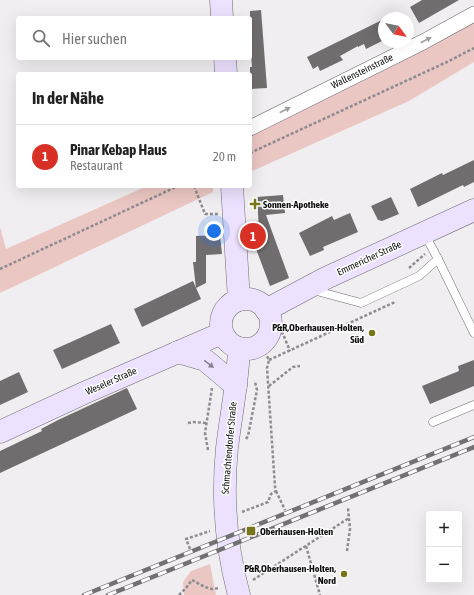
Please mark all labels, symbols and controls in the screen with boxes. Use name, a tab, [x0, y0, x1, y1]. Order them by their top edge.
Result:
north arrow	[378, 12, 414, 48]
search box	[16, 16, 252, 60]
icon: search	[30, 27, 52, 49]
text: Hier suchen	[62, 30, 127, 47]
one-way arrow	[420, 36, 432, 43]
street label: Wallensteinstraße	[329, 51, 395, 91]
text: In der Nähe	[32, 88, 104, 108]
one-way arrow	[279, 107, 291, 113]
text: Pinar Kebap Haus	[70, 141, 167, 158]
text: 1	[42, 149, 48, 164]
text: 20 m	[213, 149, 236, 164]
text: Restaurant	[70, 158, 123, 173]
marker: Sonnen-Apotheke	[250, 199, 260, 209]
place label: Sonnen-Apotheke	[263, 199, 329, 210]
your location	[204, 221, 224, 241]
pin: 1	[240, 221, 266, 251]
street label: Emmericher Straße	[335, 238, 403, 278]
place label: P&R,Oberhausen-Holten, Süd	[272, 322, 364, 345]
marker: P&R,Oberhausen-Holten, Süd	[367, 328, 377, 338]
one-way arrow	[204, 360, 215, 369]
street label: Weseler Straße	[84, 365, 139, 397]
street label: Schmachtendorfer Straße	[219, 401, 239, 495]
map controls	[426, 511, 462, 583]
button: +	[426, 511, 462, 547]
marker: Oberhausen-Holten	[245, 525, 257, 537]
place label: Oberhausen-Holten	[260, 526, 333, 537]
button: −	[426, 547, 462, 583]
place label: P&R,Oberhausen-Holten, Nord	[244, 563, 336, 586]
marker: P&R,Oberhausen-Holten, Nord	[339, 569, 349, 579]

